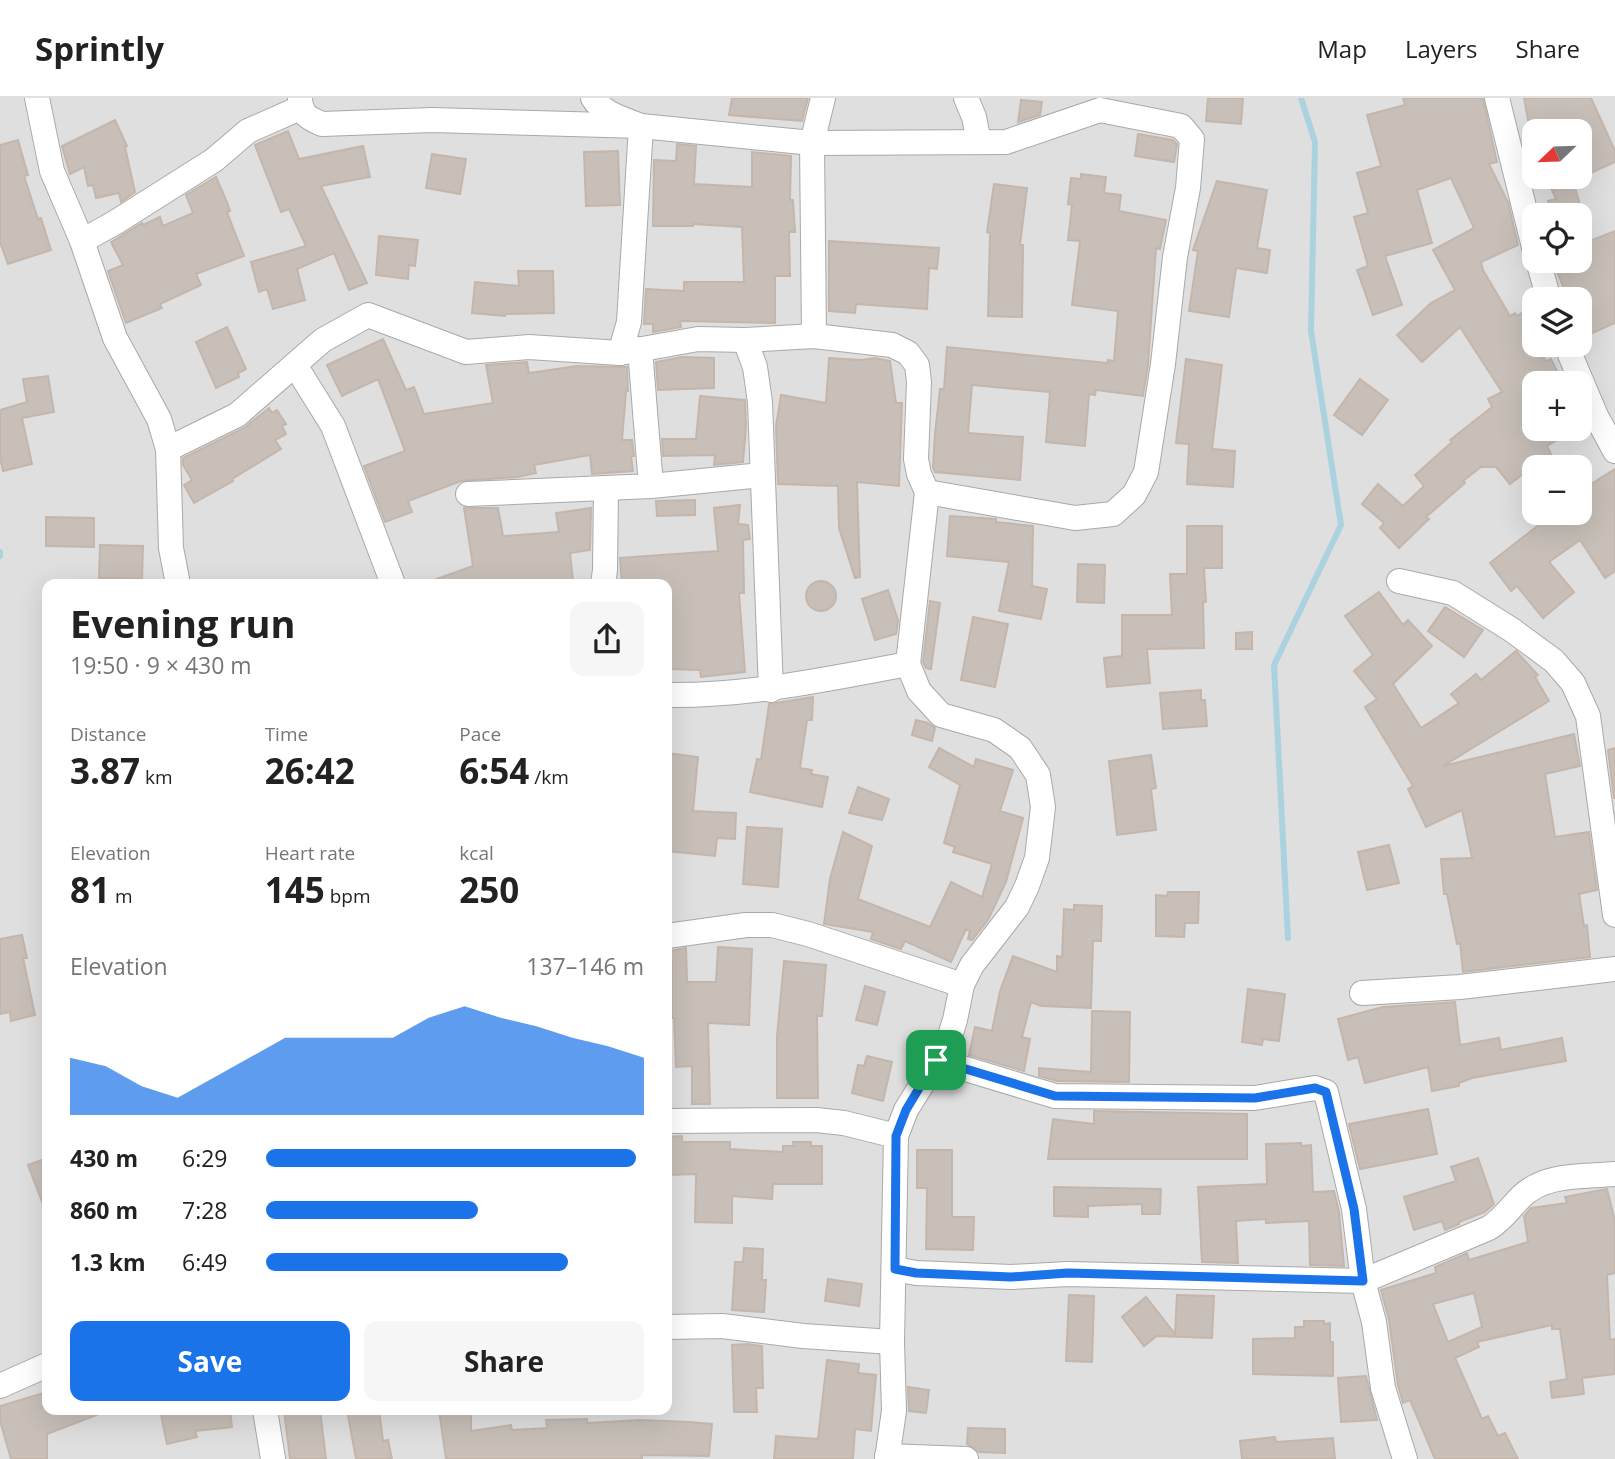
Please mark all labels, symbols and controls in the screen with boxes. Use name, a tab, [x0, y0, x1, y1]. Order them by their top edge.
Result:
text: Sprintly	[35, 26, 164, 71]
text: Map	[1317, 32, 1367, 65]
text: Layers	[1405, 32, 1478, 65]
text: Share	[1516, 32, 1580, 65]
north arrow	[1522, 119, 1592, 189]
map controls	[1522, 119, 1592, 525]
button: locate	[1522, 203, 1592, 273]
button: layers	[1522, 287, 1592, 357]
button: +	[1522, 371, 1592, 441]
button: −	[1522, 455, 1592, 525]
text: Evening run	[70, 597, 295, 649]
button: share	[570, 602, 644, 676]
text: 19:50 · 9 × 430 m	[70, 649, 252, 681]
text: Distance	[70, 721, 146, 747]
text: Time	[265, 721, 308, 747]
text: Pace	[459, 721, 501, 747]
text: 3.87	[70, 747, 140, 794]
text: 26:42	[265, 747, 355, 794]
text: 6:54	[459, 747, 529, 794]
text: km	[140, 764, 173, 790]
text: /km	[529, 764, 569, 790]
text: Elevation	[70, 840, 151, 866]
text: Heart rate	[265, 840, 355, 866]
text: kcal	[459, 840, 494, 866]
text: 81	[70, 866, 110, 913]
text: 145	[265, 866, 325, 913]
text: 250	[459, 866, 519, 913]
text: m	[110, 883, 133, 909]
text: bpm	[325, 883, 370, 909]
text: Elevation	[70, 950, 168, 982]
text: 137–146 m	[526, 950, 644, 982]
pin	[906, 1030, 966, 1090]
icon: arrive	[917, 1041, 955, 1079]
text: 430 m	[70, 1142, 138, 1174]
text: 6:29	[182, 1142, 228, 1174]
text: 860 m	[70, 1194, 138, 1226]
text: 7:28	[182, 1194, 228, 1226]
text: 1.3 km	[70, 1246, 146, 1278]
text: 6:49	[182, 1246, 228, 1278]
button: Save	[70, 1321, 350, 1401]
button: Share	[364, 1321, 644, 1401]

